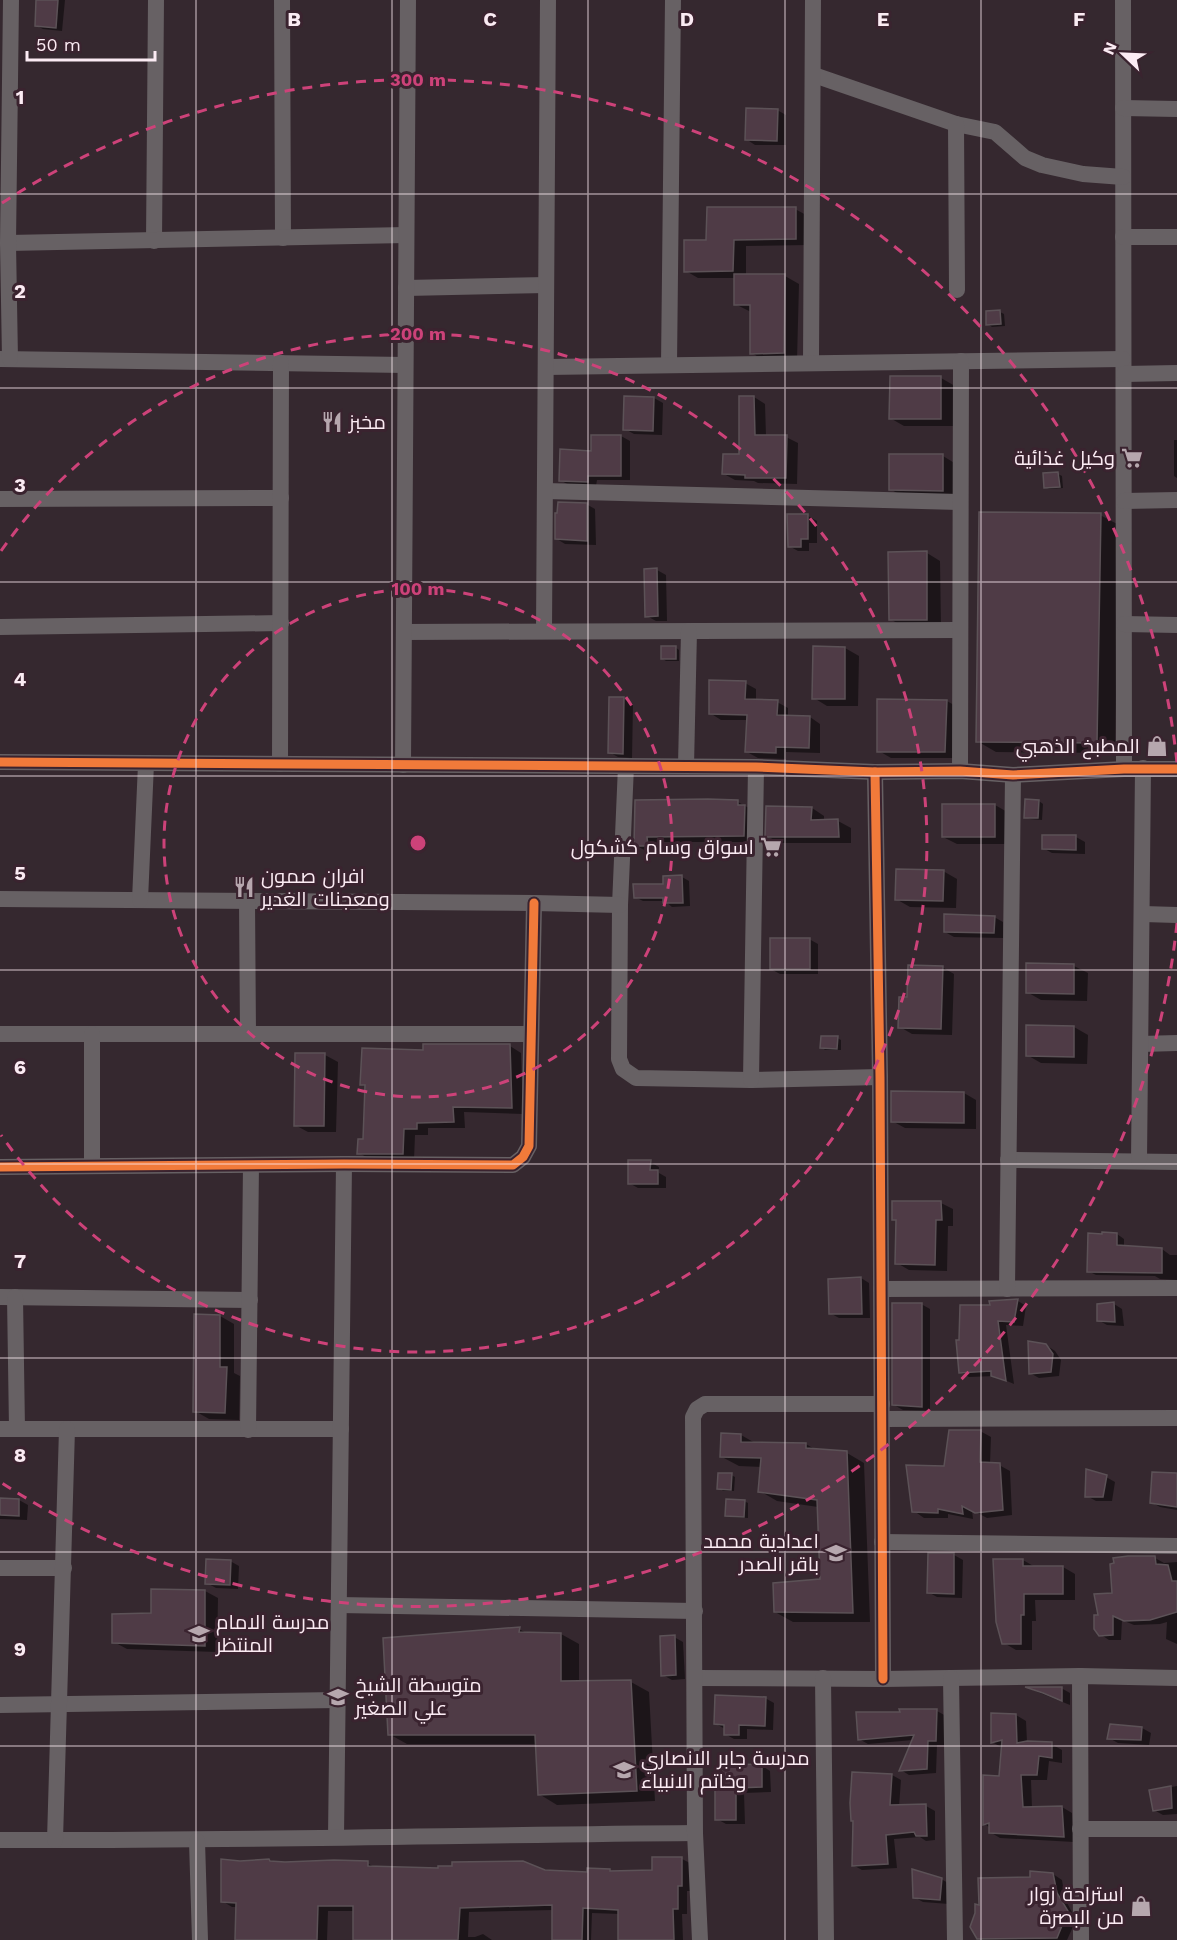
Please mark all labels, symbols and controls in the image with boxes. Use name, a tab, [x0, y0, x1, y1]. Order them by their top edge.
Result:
text: B	[287, 7, 301, 31]
text: C	[483, 7, 497, 31]
text: D	[680, 7, 694, 31]
text: E	[877, 7, 889, 31]
text: F	[1073, 7, 1085, 31]
scale bar	[27, 24, 154, 62]
north arrow	[1093, 24, 1153, 84]
text: 50 m	[36, 34, 81, 55]
text: N	[1099, 39, 1121, 58]
text: 300 m	[390, 69, 446, 90]
text: 1	[16, 85, 24, 109]
text: 2	[14, 279, 26, 303]
text: 200 m	[390, 323, 446, 344]
restaurant icon: مخبز	[320, 410, 344, 434]
place label: مخبز	[348, 410, 386, 434]
place label: وكيل غذائية	[1014, 446, 1115, 471]
supermarket icon: وكيل غذائية	[1120, 446, 1144, 470]
text: 3	[14, 473, 26, 497]
text: 100 m	[391, 578, 445, 599]
text: 4	[14, 667, 27, 691]
place label: المطبخ الذهبي	[1016, 734, 1140, 762]
shop icon: المطبخ الذهبي	[1145, 734, 1169, 758]
centre of rings	[408, 833, 428, 853]
place label: اسواق وسام كشكول	[571, 835, 754, 861]
supermarket icon: اسواق وسام كشكول	[759, 835, 783, 859]
text: 5	[14, 861, 26, 885]
place label: افران صمون ومعجنات الغدير	[260, 864, 390, 911]
restaurant icon: افران صمون ومعجنات الغدير	[232, 875, 256, 899]
text: 6	[14, 1055, 26, 1079]
text: 7	[14, 1249, 26, 1273]
text: 8	[14, 1443, 26, 1467]
place label: اعدادية محمد باقر الصدر	[703, 1529, 819, 1576]
school or university icon: اعدادية محمد باقر الصدر	[824, 1541, 848, 1565]
place label: مدرسة الامام المنتظر	[215, 1610, 329, 1657]
school or university icon: مدرسة الامام المنتظر	[187, 1622, 211, 1646]
text: 9	[14, 1637, 26, 1661]
place label: متوسطة الشيخ علي الصغير	[354, 1673, 482, 1724]
school or university icon: متوسطة الشيخ علي الصغير	[326, 1685, 350, 1709]
place label: مدرسة جابر الانصاري وخاتم الانبياء	[641, 1746, 810, 1795]
school or university icon: مدرسة جابر الانصاري وخاتم الانبياء	[612, 1758, 636, 1782]
place label: استراحة زوار من البصرة	[1028, 1882, 1124, 1930]
shop icon: استراحة زوار من البصرة	[1129, 1894, 1153, 1918]

